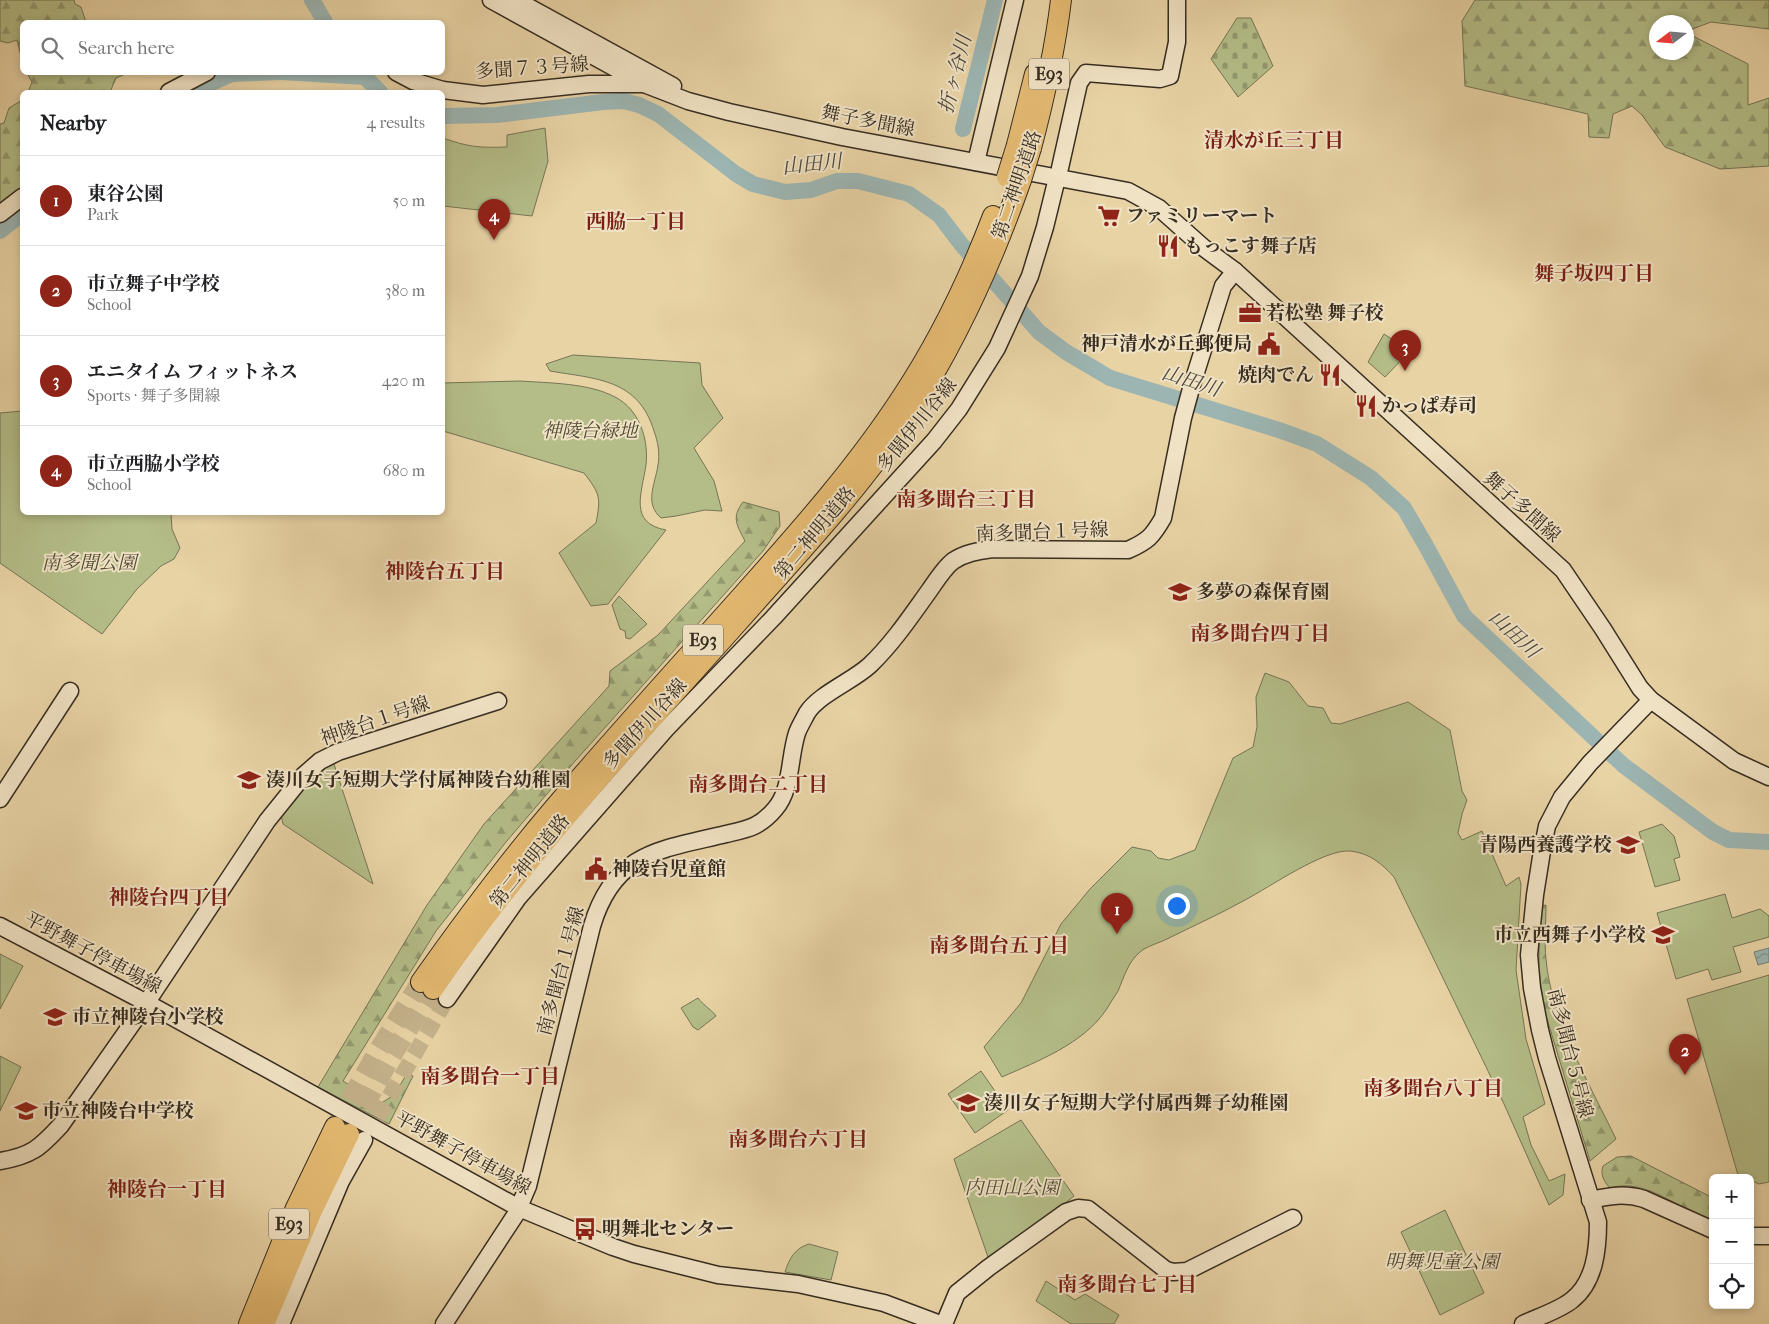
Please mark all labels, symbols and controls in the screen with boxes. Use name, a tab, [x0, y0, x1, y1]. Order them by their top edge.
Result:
north arrow	[1649, 15, 1694, 60]
search box	[20, 20, 445, 75]
water label: 折ヶ谷川	[934, 30, 976, 116]
icon: search	[38, 34, 66, 62]
text: Search here	[78, 37, 174, 59]
street label: 多聞７３号線	[474, 53, 590, 83]
road number: E93	[1029, 59, 1069, 90]
street label: 舞子多聞線	[819, 101, 917, 141]
text: Nearby	[40, 111, 106, 135]
text: 4 results	[367, 113, 425, 132]
street label: 第二神明道路	[988, 128, 1046, 242]
district label: 清水が丘三丁目	[1204, 129, 1344, 152]
water label: 山田川	[781, 149, 845, 179]
text: 東谷公園	[87, 183, 163, 205]
text: 1	[53, 191, 59, 210]
text: 50 m	[393, 191, 425, 210]
pin: 4	[478, 199, 510, 240]
supermarket icon: ファミリーマート	[1096, 203, 1122, 229]
text: Park	[87, 205, 119, 224]
place label: ファミリーマート	[1126, 205, 1278, 227]
district label: 西脇一丁目	[586, 210, 686, 233]
restaurant icon: もっこす舞子店	[1155, 233, 1181, 259]
place label: もっこす舞子店	[1184, 235, 1317, 257]
district label: 舞子坂四丁目	[1534, 262, 1654, 285]
text: 市立舞子中学校	[87, 273, 220, 295]
text: 2	[52, 281, 60, 300]
text: 380 m	[385, 281, 425, 300]
text: School	[87, 295, 132, 314]
office icon: 若松塾 舞子校	[1237, 300, 1263, 326]
place label: 若松塾 舞子校	[1266, 302, 1384, 324]
pin: 3	[1389, 330, 1421, 371]
public building icon: 神戸清水が丘郵便局	[1256, 331, 1282, 357]
place label: 神戸清水が丘郵便局	[1081, 333, 1252, 355]
text: エニタイム フィットネス	[87, 361, 298, 383]
water label: 山田川	[1159, 361, 1225, 402]
restaurant icon: 焼肉でん	[1317, 362, 1343, 388]
place label: 焼肉でん	[1238, 364, 1314, 386]
text: 3	[53, 371, 59, 390]
text: 420 m	[382, 371, 425, 390]
street label: 多聞伊川谷線	[873, 374, 961, 476]
text: Sports · 舞子多聞線	[87, 386, 221, 405]
restaurant icon: かっぱ寿司	[1353, 393, 1379, 419]
place label: かっぱ寿司	[1382, 395, 1477, 417]
park label: 神陵台緑地	[542, 420, 639, 442]
text: 市立西脇小学校	[87, 453, 220, 475]
text: 4	[51, 461, 61, 480]
text: 680 m	[383, 461, 425, 480]
street label: 舞子多聞線	[1479, 467, 1565, 547]
text: School	[87, 475, 132, 494]
street label: 第二神明道路	[770, 482, 860, 584]
district label: 南多聞台三丁目	[896, 488, 1036, 511]
street label: 南多聞台１号線	[975, 519, 1109, 545]
park label: 南多聞公園	[41, 552, 139, 574]
district label: 神陵台五丁目	[385, 560, 505, 583]
school or university icon: 多夢の森保育園	[1167, 579, 1193, 605]
place label: 多夢の森保育園	[1196, 581, 1329, 603]
water label: 山田川	[1484, 605, 1545, 664]
district label: 南多聞台四丁目	[1190, 622, 1330, 645]
road number: E93	[683, 624, 723, 656]
street label: 多聞伊川谷線	[599, 674, 691, 774]
street label: 神陵台１号線	[318, 692, 432, 750]
school or university icon: 湊川女子短期大学付属神陵台幼稚園	[236, 767, 262, 793]
place label: 湊川女子短期大学付属神陵台幼稚園	[266, 769, 570, 791]
district label: 南多聞台二丁目	[688, 773, 828, 796]
street label: 第二神明道路	[486, 810, 574, 912]
school or university icon: 青陽西養護学校	[1615, 832, 1641, 858]
place label: 青陽西養護学校	[1479, 834, 1612, 856]
public building icon: 神陵台児童館	[583, 856, 609, 882]
place label: 神陵台児童館	[612, 858, 726, 880]
district label: 神陵台四丁目	[109, 886, 229, 909]
pin: 1	[1101, 893, 1133, 934]
your location	[1164, 893, 1190, 919]
street label: 南多聞台１号線	[533, 904, 589, 1038]
street label: 平野舞子停車場線	[21, 908, 165, 998]
school or university icon: 市立西舞子小学校	[1650, 922, 1676, 948]
place label: 市立西舞子小学校	[1494, 924, 1646, 946]
district label: 南多聞台五丁目	[929, 934, 1069, 957]
street label: 南多聞台５号線	[1543, 986, 1597, 1120]
school or university icon: 市立神陵台小学校	[42, 1004, 68, 1030]
place label: 市立神陵台小学校	[72, 1006, 224, 1028]
pin: 2	[1669, 1034, 1701, 1075]
district label: 南多聞台一丁目	[420, 1065, 560, 1088]
district label: 南多聞台八丁目	[1363, 1077, 1503, 1100]
school or university icon: 湊川女子短期大学付属西舞子幼稚園	[955, 1090, 981, 1116]
place label: 湊川女子短期大学付属西舞子幼稚園	[984, 1092, 1288, 1114]
school or university icon: 市立神陵台中学校	[13, 1098, 39, 1124]
place label: 市立神陵台中学校	[42, 1100, 194, 1122]
street label: 平野舞子停車場線	[391, 1107, 535, 1199]
district label: 南多聞台六丁目	[728, 1128, 868, 1151]
map controls	[1709, 1174, 1754, 1309]
button: +	[1709, 1174, 1754, 1219]
park label: 内田山公園	[964, 1177, 1062, 1199]
district label: 神陵台一丁目	[107, 1178, 227, 1201]
road number: E93	[269, 1208, 309, 1240]
bus stop icon: 明舞北センター	[572, 1216, 598, 1242]
place label: 明舞北センター	[602, 1218, 734, 1240]
button: −	[1709, 1219, 1754, 1264]
park label: 明舞児童公園	[1385, 1251, 1502, 1273]
button: locate	[1709, 1264, 1754, 1309]
district label: 南多聞台七丁目	[1057, 1273, 1197, 1296]

